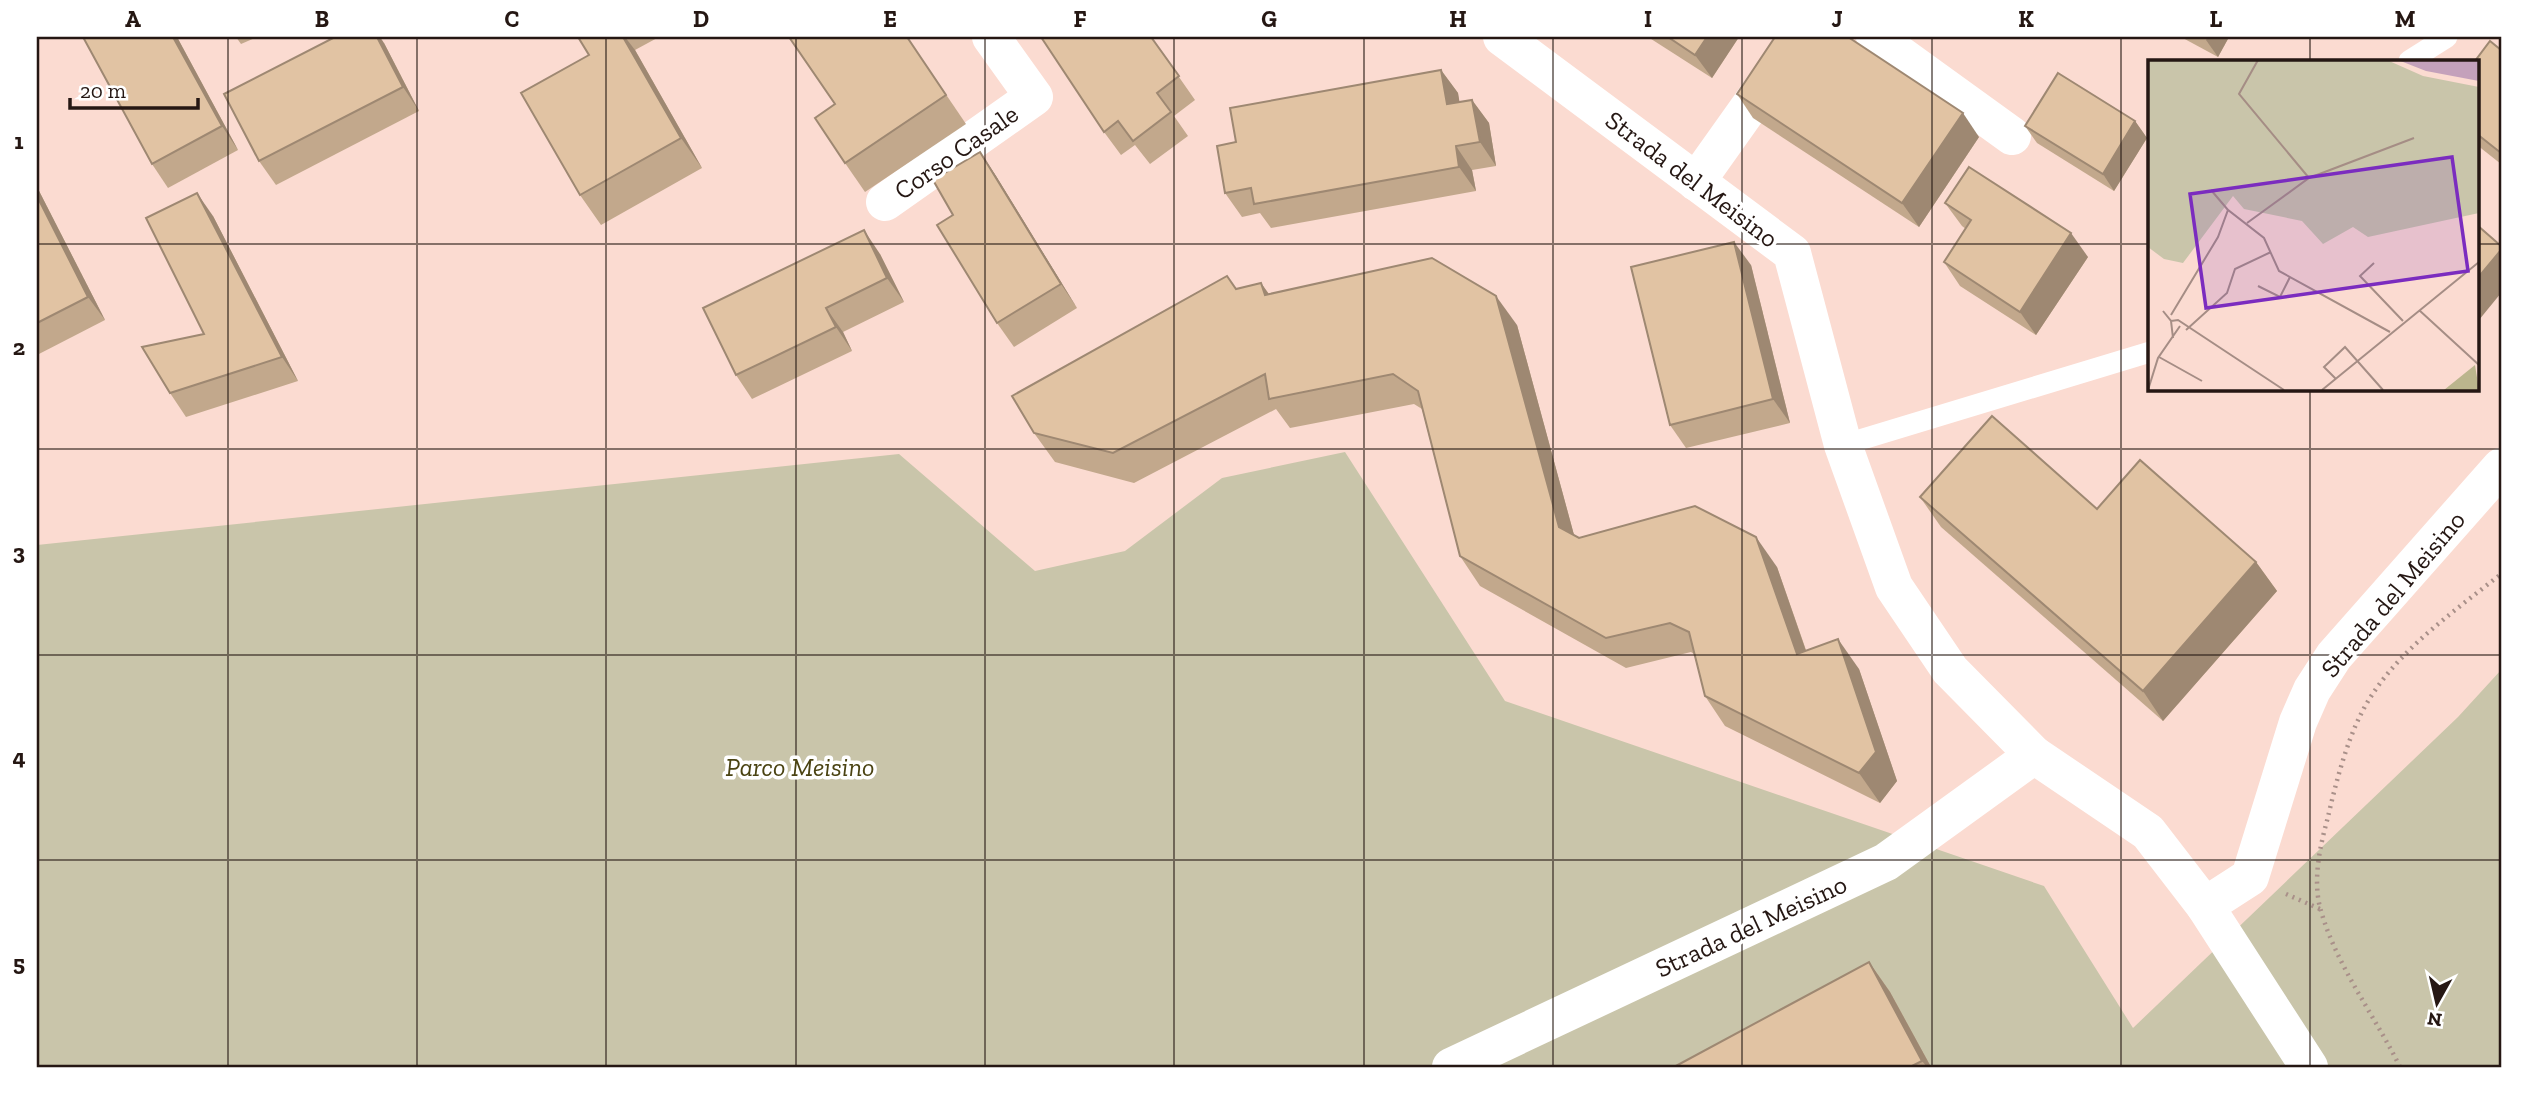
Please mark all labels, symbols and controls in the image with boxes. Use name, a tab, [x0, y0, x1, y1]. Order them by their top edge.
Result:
text: A	[125, 5, 141, 33]
text: B	[315, 5, 329, 33]
text: C	[505, 5, 519, 33]
text: D	[693, 5, 709, 33]
text: E	[883, 5, 897, 33]
text: F	[1073, 5, 1087, 33]
text: G	[1261, 5, 1277, 33]
text: H	[1449, 5, 1467, 33]
text: I	[1644, 5, 1652, 33]
text: J	[1831, 5, 1843, 33]
text: K	[2018, 5, 2034, 33]
text: L	[2210, 5, 2223, 33]
text: M	[2395, 5, 2415, 33]
inset map	[2148, 60, 2478, 390]
scale bar	[70, 66, 198, 110]
text: 20 m	[80, 78, 126, 103]
street label: Corso Casale	[888, 98, 1024, 206]
street label: Strada del Meisino	[1599, 104, 1785, 254]
text: 1	[14, 127, 24, 155]
text: 2	[13, 333, 25, 361]
street label: Strada del Meisino	[2314, 504, 2472, 684]
text: 3	[13, 538, 25, 566]
text: 4	[12, 743, 26, 771]
park label: Parco Meisino	[725, 751, 875, 783]
street label: Strada del Meisino	[1650, 868, 1852, 984]
text: 5	[13, 949, 25, 977]
north arrow	[2402, 968, 2472, 1038]
text: N	[2426, 1007, 2443, 1032]

